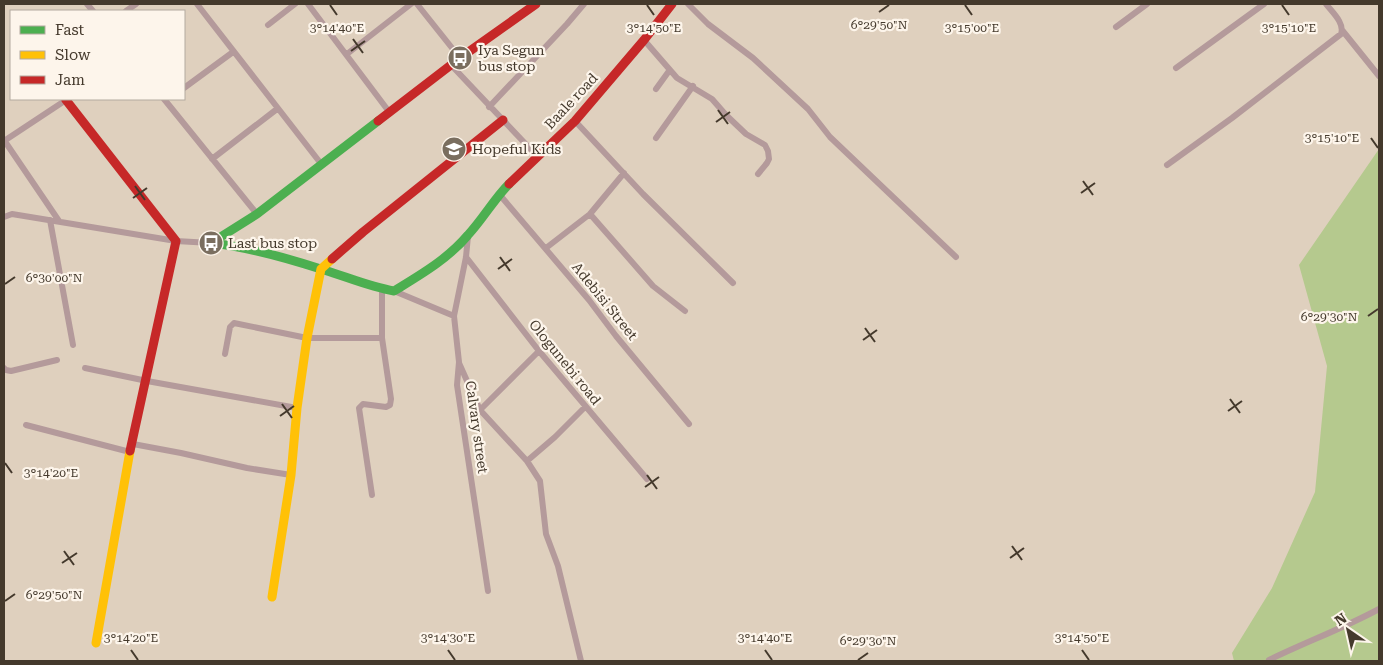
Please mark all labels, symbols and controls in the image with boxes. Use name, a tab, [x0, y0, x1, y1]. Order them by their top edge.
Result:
legend	[10, 10, 185, 100]
text: 6°29'50"N	[851, 18, 908, 32]
text: Fast	[55, 21, 85, 39]
text: 3°14'40"E	[310, 21, 364, 35]
text: 3°14'50"E	[627, 21, 681, 35]
text: 3°15'00"E	[945, 21, 999, 35]
text: 3°15'10"E	[1262, 21, 1316, 35]
place label: Iya Segun bus stop	[478, 42, 545, 74]
bus stop icon: Iya Segun bus stop	[447, 45, 473, 71]
text: Slow	[55, 46, 91, 64]
street label: Baale road	[541, 70, 601, 132]
text: Jam	[55, 71, 85, 89]
text: 3°15'10"E	[1305, 131, 1359, 145]
school or university icon: Hopeful Kids	[441, 136, 467, 162]
place label: Hopeful Kids	[472, 141, 562, 157]
bus stop icon: Last bus stop	[198, 230, 224, 256]
place label: Last bus stop	[228, 235, 317, 251]
street label: Adebisi Street	[569, 259, 641, 343]
text: 6°30'00"N	[26, 271, 83, 285]
text: 6°29'30"N	[1301, 310, 1358, 324]
street label: Ologunebi road	[526, 316, 604, 408]
street label: Calvary street	[463, 380, 491, 474]
text: 3°14'20"E	[24, 466, 78, 480]
text: 6°29'50"N	[26, 588, 83, 602]
north arrow	[1323, 605, 1373, 655]
text: N	[1332, 609, 1350, 629]
text: 3°14'20"E	[104, 631, 158, 645]
text: 3°14'30"E	[421, 631, 475, 645]
text: 3°14'40"E	[738, 631, 792, 645]
text: 3°14'50"E	[1055, 631, 1109, 645]
text: 6°29'30"N	[840, 634, 897, 648]

